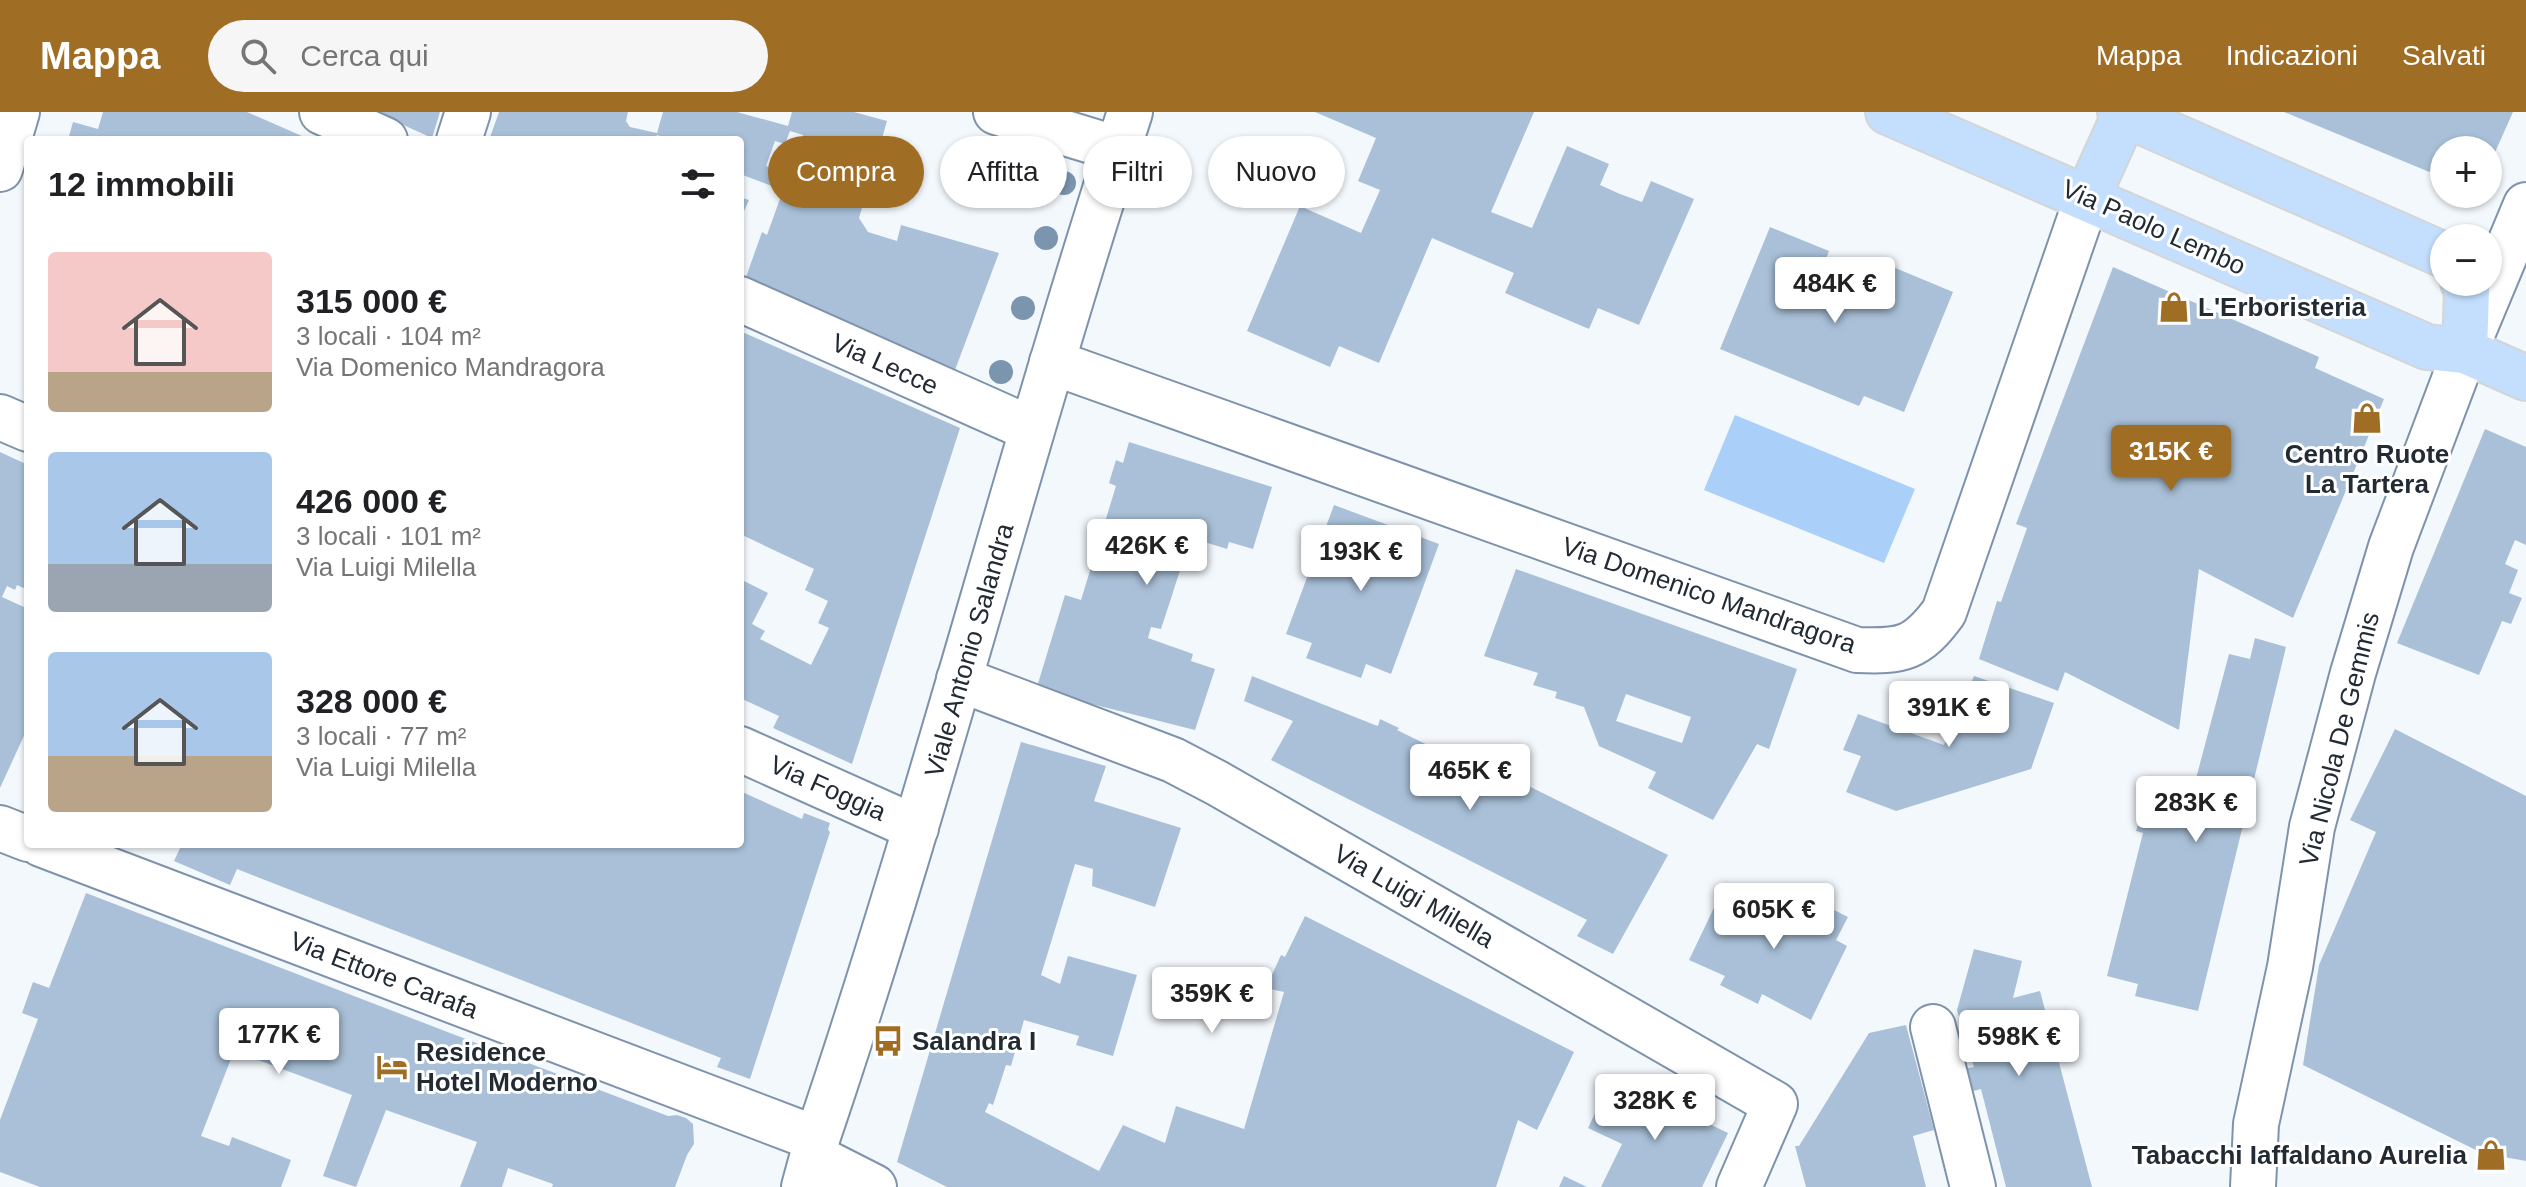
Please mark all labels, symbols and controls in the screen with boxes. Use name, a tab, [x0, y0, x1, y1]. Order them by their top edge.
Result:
search box	[208, 20, 768, 92]
icon: search	[236, 34, 280, 78]
text: Mappa	[40, 35, 160, 77]
text: Cerca qui	[300, 39, 429, 72]
text: Mappa	[2096, 40, 2182, 71]
text: Indicazioni	[2226, 40, 2358, 71]
text: Salvati	[2402, 40, 2486, 71]
chip: Compra	[768, 136, 924, 208]
chip: Affitta	[940, 136, 1067, 208]
chip: Filtri	[1083, 136, 1192, 208]
chip: Nuovo	[1208, 136, 1345, 208]
map controls	[2430, 136, 2502, 296]
button: +	[2430, 136, 2502, 208]
icon: filters	[676, 162, 720, 206]
text: 12 immobili	[48, 165, 235, 203]
street label: Via Paolo Lembo	[2058, 173, 2250, 281]
button: −	[2430, 224, 2502, 296]
pin: 484K €	[1770, 257, 1900, 325]
text: 484K €	[1793, 268, 1877, 298]
text: 315 000 €	[296, 282, 447, 320]
icon: home	[112, 284, 208, 380]
shop icon: L'Erboristeria	[2157, 290, 2191, 324]
place label: L'Erboristeria	[2198, 292, 2367, 322]
text: 3 locali · 104 m²	[296, 321, 481, 351]
street label: Via Lecce	[827, 327, 943, 401]
text: Via Domenico Mandragora	[296, 352, 605, 382]
shop icon: Centro Ruote La Tartera	[2350, 401, 2384, 435]
pin: 315K €	[2106, 425, 2236, 493]
text: 315K €	[2129, 436, 2213, 466]
place label: Centro Ruote La Tartera	[2285, 439, 2449, 499]
text: 426 000 €	[296, 482, 447, 520]
icon: home	[112, 484, 208, 580]
street label: Viale Antonio Salandra	[918, 519, 1020, 780]
pin: 426K €	[1082, 519, 1212, 587]
text: 3 locali · 101 m²	[296, 521, 481, 551]
pin: 193K €	[1296, 525, 1426, 593]
text: 426K €	[1105, 530, 1189, 560]
street label: Via Domenico Mandragora	[1558, 531, 1860, 660]
text: 193K €	[1319, 536, 1403, 566]
text: Via Luigi Milella	[296, 552, 476, 582]
street label: Via Nicola De Gemmis	[2293, 609, 2385, 869]
pin: 391K €	[1884, 681, 2014, 749]
text: 328 000 €	[296, 682, 447, 720]
icon: home	[112, 684, 208, 780]
text: 391K €	[1907, 692, 1991, 722]
text: 3 locali · 77 m²	[296, 721, 467, 751]
pin: 465K €	[1405, 744, 1535, 812]
street label: Via Foggia	[765, 749, 891, 827]
text: Via Luigi Milella	[296, 752, 476, 782]
text: 465K €	[1428, 755, 1512, 785]
pin: 283K €	[2131, 776, 2261, 844]
text: 283K €	[2154, 787, 2238, 817]
street label: Via Luigi Milella	[1328, 838, 1500, 954]
pin: 605K €	[1709, 883, 1839, 951]
text: 605K €	[1732, 894, 1816, 924]
street label: Via Ettore Carafa	[286, 925, 483, 1025]
pin: 359K €	[1147, 967, 1277, 1035]
text: 359K €	[1170, 978, 1254, 1008]
pin: 177K €	[214, 1008, 344, 1076]
pin: 598K €	[1954, 1010, 2084, 1078]
text: 177K €	[237, 1019, 321, 1049]
text: 598K €	[1977, 1021, 2061, 1051]
bus stop icon: Salandra I	[871, 1024, 905, 1058]
place label: Salandra I	[912, 1026, 1036, 1056]
place label: Residence Hotel Moderno	[416, 1037, 598, 1097]
hotel icon: Residence Hotel Moderno	[375, 1050, 409, 1084]
pin: 328K €	[1590, 1074, 1720, 1142]
text: 328K €	[1613, 1085, 1697, 1115]
shop icon: Tabacchi Iaffaldano Aurelia	[2474, 1138, 2508, 1172]
place label: Tabacchi Iaffaldano Aurelia	[2132, 1140, 2468, 1170]

